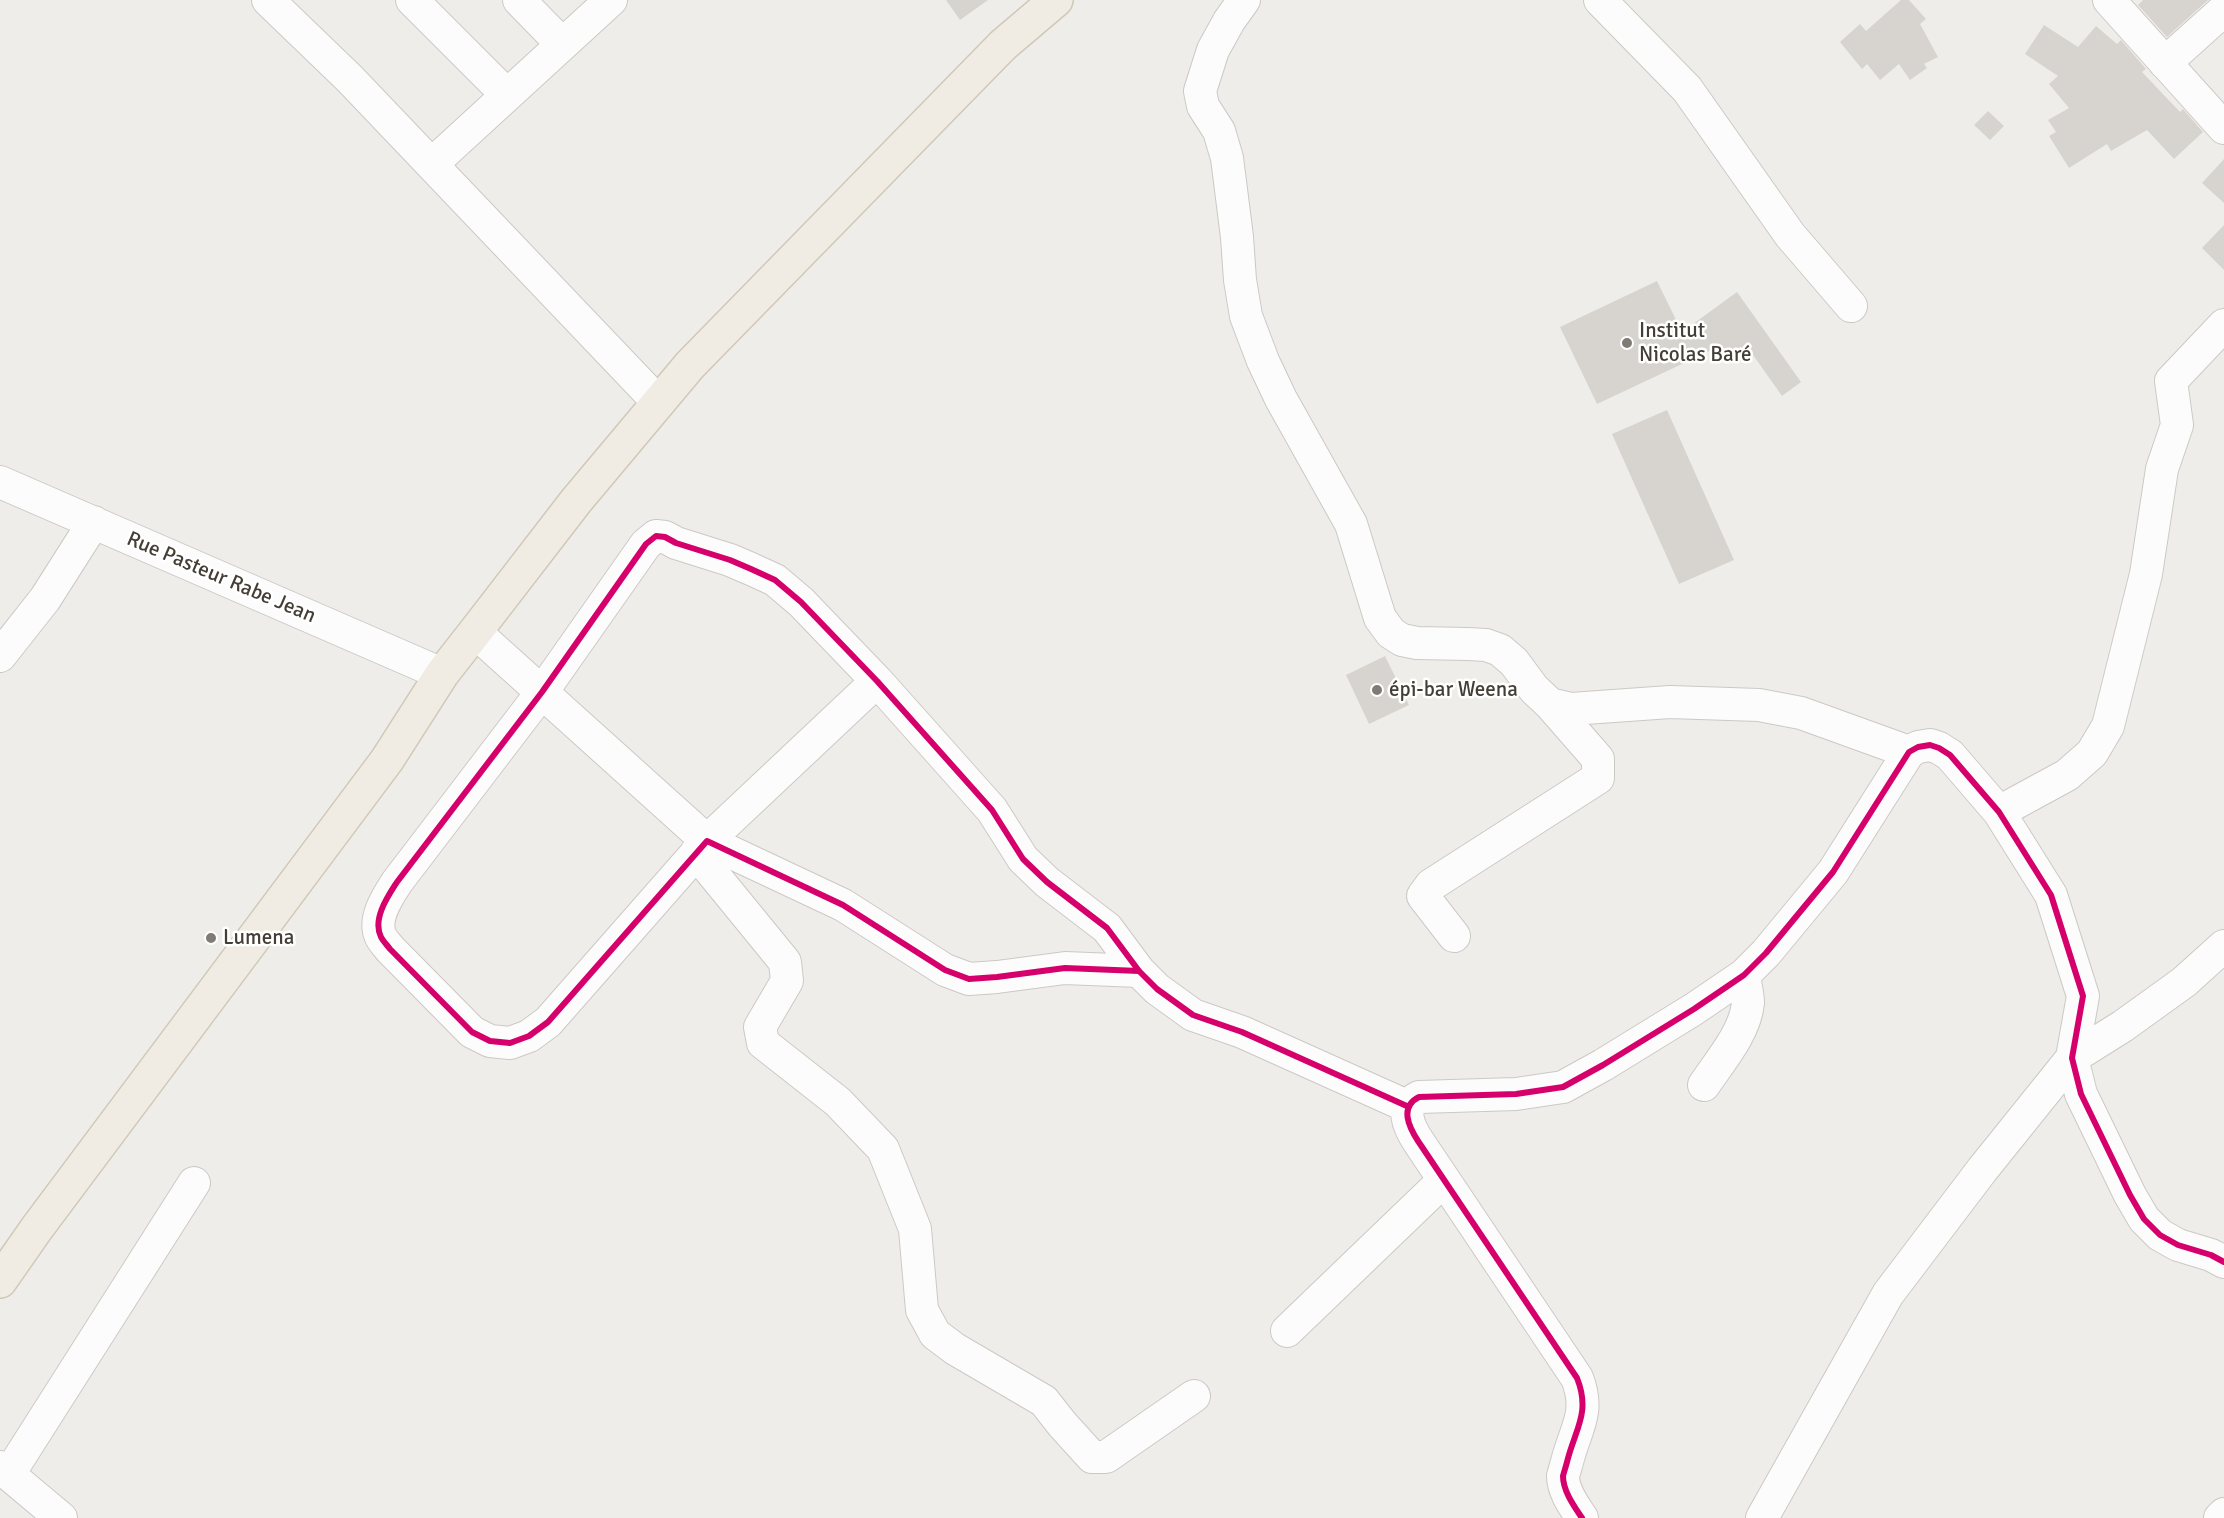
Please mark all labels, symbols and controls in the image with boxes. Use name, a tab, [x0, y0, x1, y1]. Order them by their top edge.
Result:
place label: Institut Nicolas Baré	[1639, 318, 1752, 368]
marker: Institut Nicolas Baré	[1620, 336, 1634, 350]
street label: Rue Pasteur Rabe Jean	[123, 527, 319, 629]
place label: épi-bar Weena	[1389, 677, 1518, 703]
marker: épi-bar Weena	[1370, 683, 1384, 697]
place label: Lumena	[223, 925, 294, 951]
marker: Lumena	[204, 931, 218, 945]

